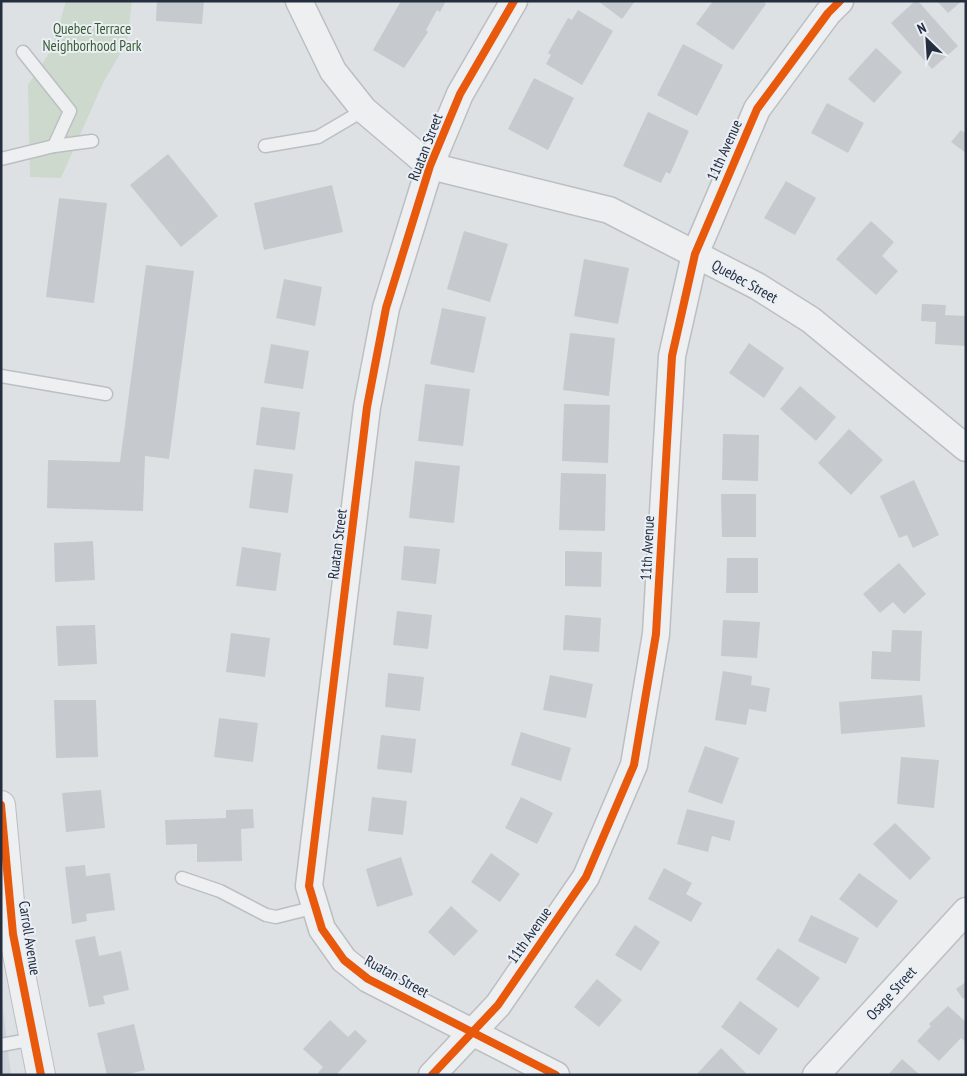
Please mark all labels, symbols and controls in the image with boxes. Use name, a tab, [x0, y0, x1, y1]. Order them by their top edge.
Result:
north arrow	[902, 15, 952, 65]
text: N	[914, 18, 929, 38]
park label: Quebec Terrace Neighborhood Park	[42, 19, 142, 55]
street label: Ruatan Street	[403, 111, 447, 183]
street label: 11th Avenue	[702, 116, 746, 184]
street label: Quebec Street	[709, 255, 781, 307]
street label: Ruatan Street	[323, 508, 351, 580]
street label: 11th Avenue	[636, 515, 658, 581]
street label: Carroll Avenue	[15, 899, 45, 977]
street label: 11th Avenue	[503, 903, 555, 967]
street label: Ruatan Street	[361, 951, 433, 1001]
street label: Osage Street	[862, 962, 920, 1024]

